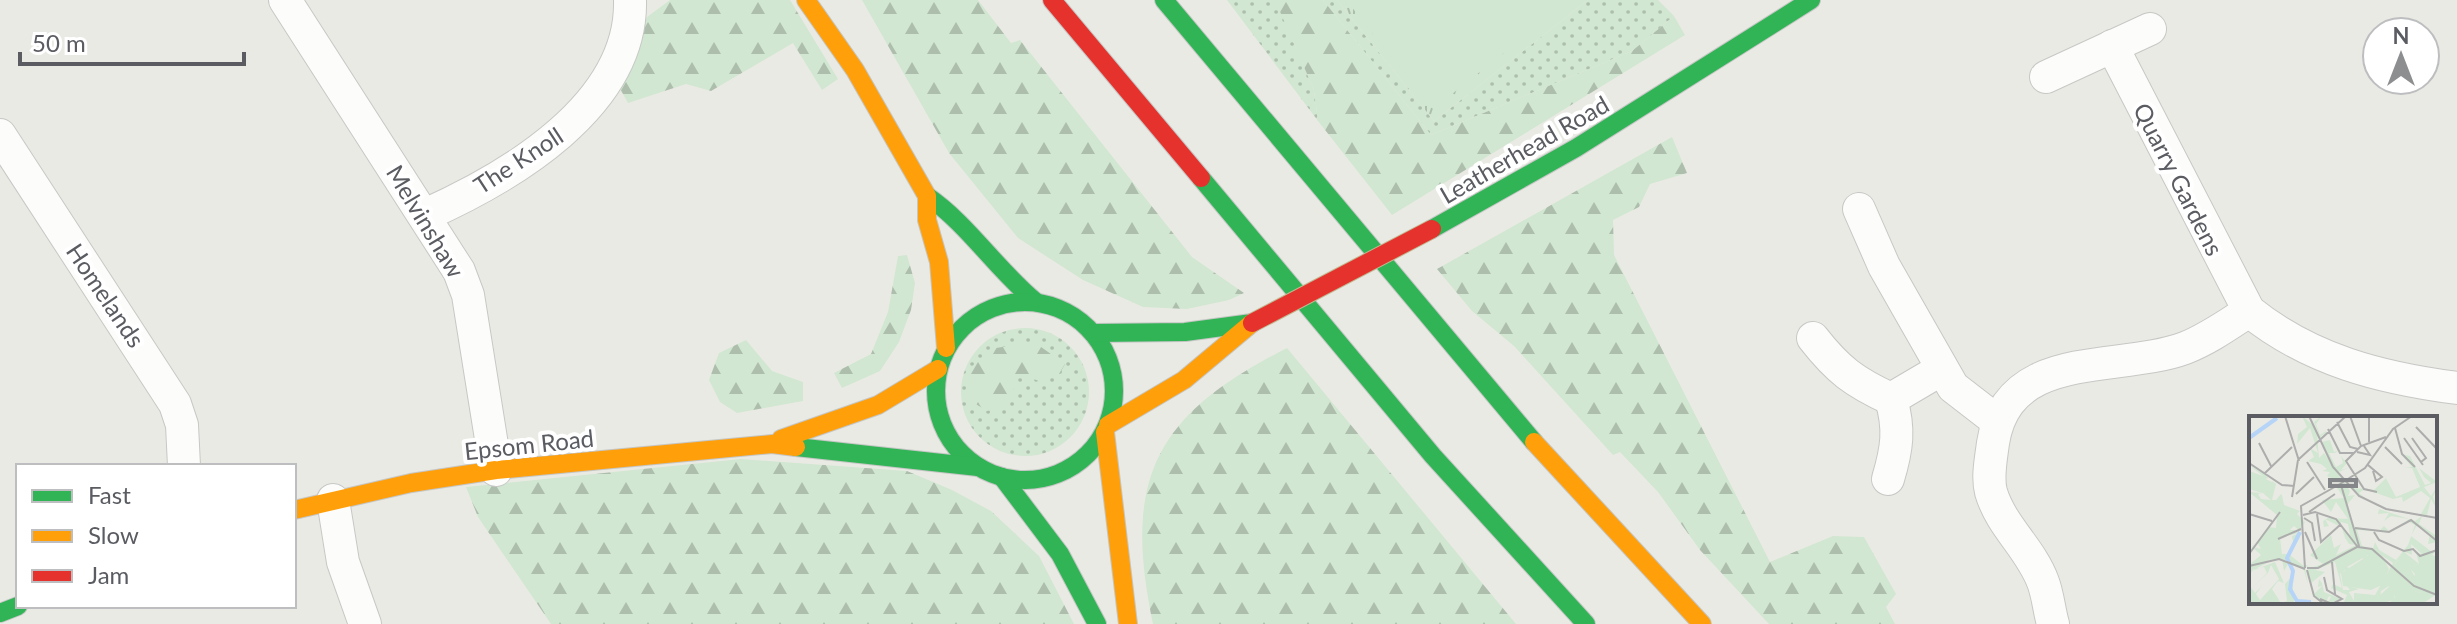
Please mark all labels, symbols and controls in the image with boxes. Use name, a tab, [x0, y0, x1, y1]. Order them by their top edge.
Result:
scale bar	[20, 16, 244, 66]
north arrow	[2361, 16, 2441, 96]
text: N	[2393, 22, 2409, 49]
text: 50 m	[32, 28, 86, 57]
street label: Leatherhead Road	[1434, 89, 1614, 209]
street label: Quarry Gardens	[2128, 98, 2230, 260]
street label: The Knoll	[468, 120, 568, 200]
street label: Melvinshaw	[381, 159, 471, 283]
street label: Homelands	[61, 238, 151, 352]
inset map	[2249, 416, 2437, 604]
street label: Epsom Road	[463, 423, 595, 465]
legend	[16, 464, 296, 608]
text: Fast	[88, 480, 131, 509]
text: Slow	[88, 520, 139, 549]
text: Jam	[88, 560, 129, 589]

